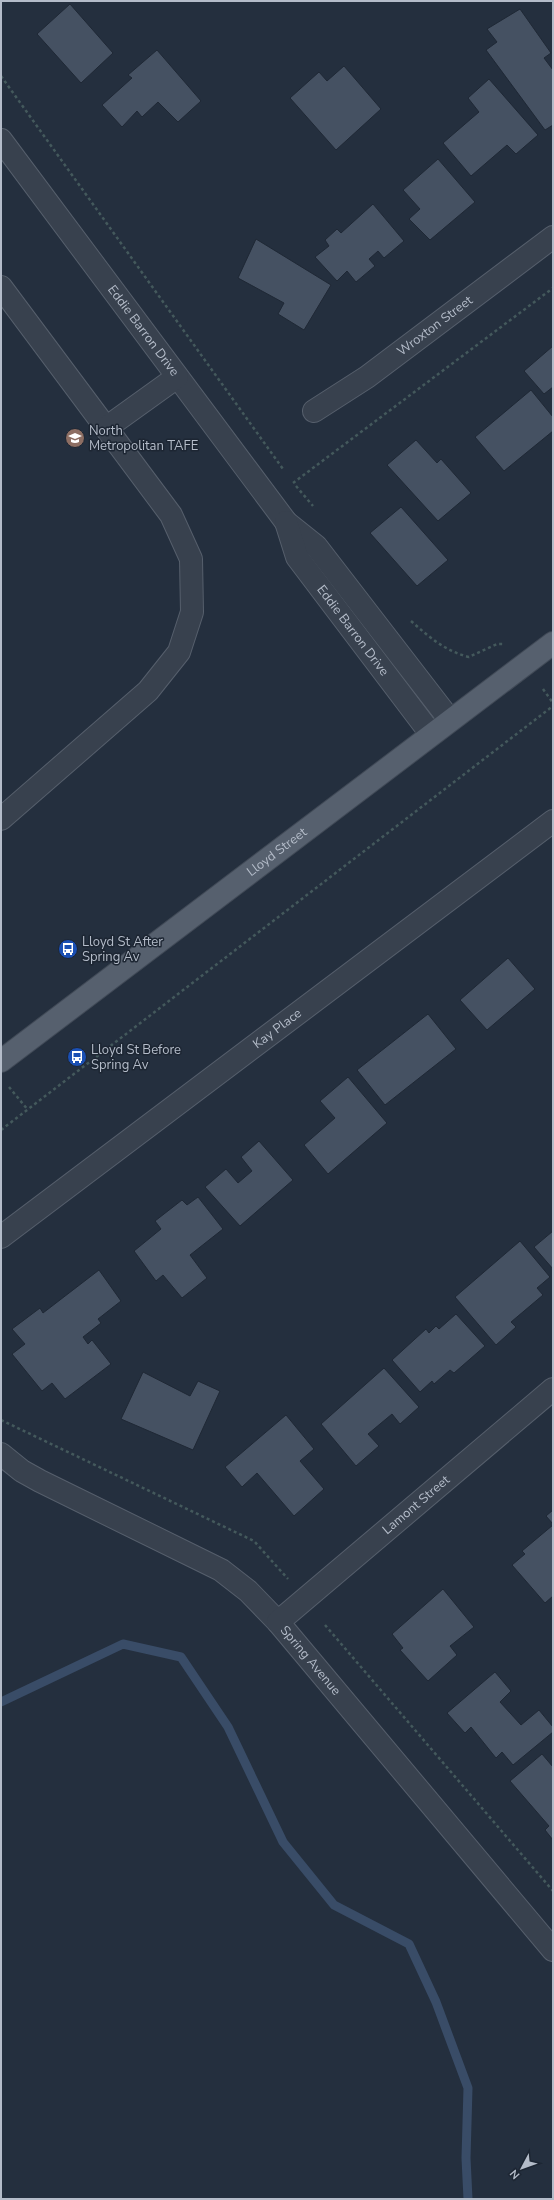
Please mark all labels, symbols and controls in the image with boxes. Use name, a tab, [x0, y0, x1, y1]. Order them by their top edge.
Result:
street label: Eddie Barron Drive	[103, 281, 183, 380]
street label: Wroxton Street	[394, 291, 477, 360]
place label: North Metropolitan TAFE	[89, 422, 198, 455]
school or university icon: North Metropolitan TAFE	[64, 427, 86, 449]
street label: Eddie Barron Drive	[312, 581, 393, 680]
street label: Lloyd Street	[243, 823, 311, 881]
place label: Lloyd St After Spring Av	[82, 933, 163, 966]
bus stop icon: Lloyd St After Spring Av	[57, 938, 79, 960]
street label: Kay Place	[249, 1004, 305, 1053]
place label: Lloyd St Before Spring Av	[91, 1041, 181, 1074]
bus stop icon: Lloyd St Before Spring Av	[66, 1046, 88, 1068]
street label: Lamont Street	[379, 1471, 454, 1539]
street label: Spring Avenue	[276, 1622, 345, 1699]
north arrow	[502, 2148, 542, 2188]
text: N	[506, 2166, 523, 2182]

